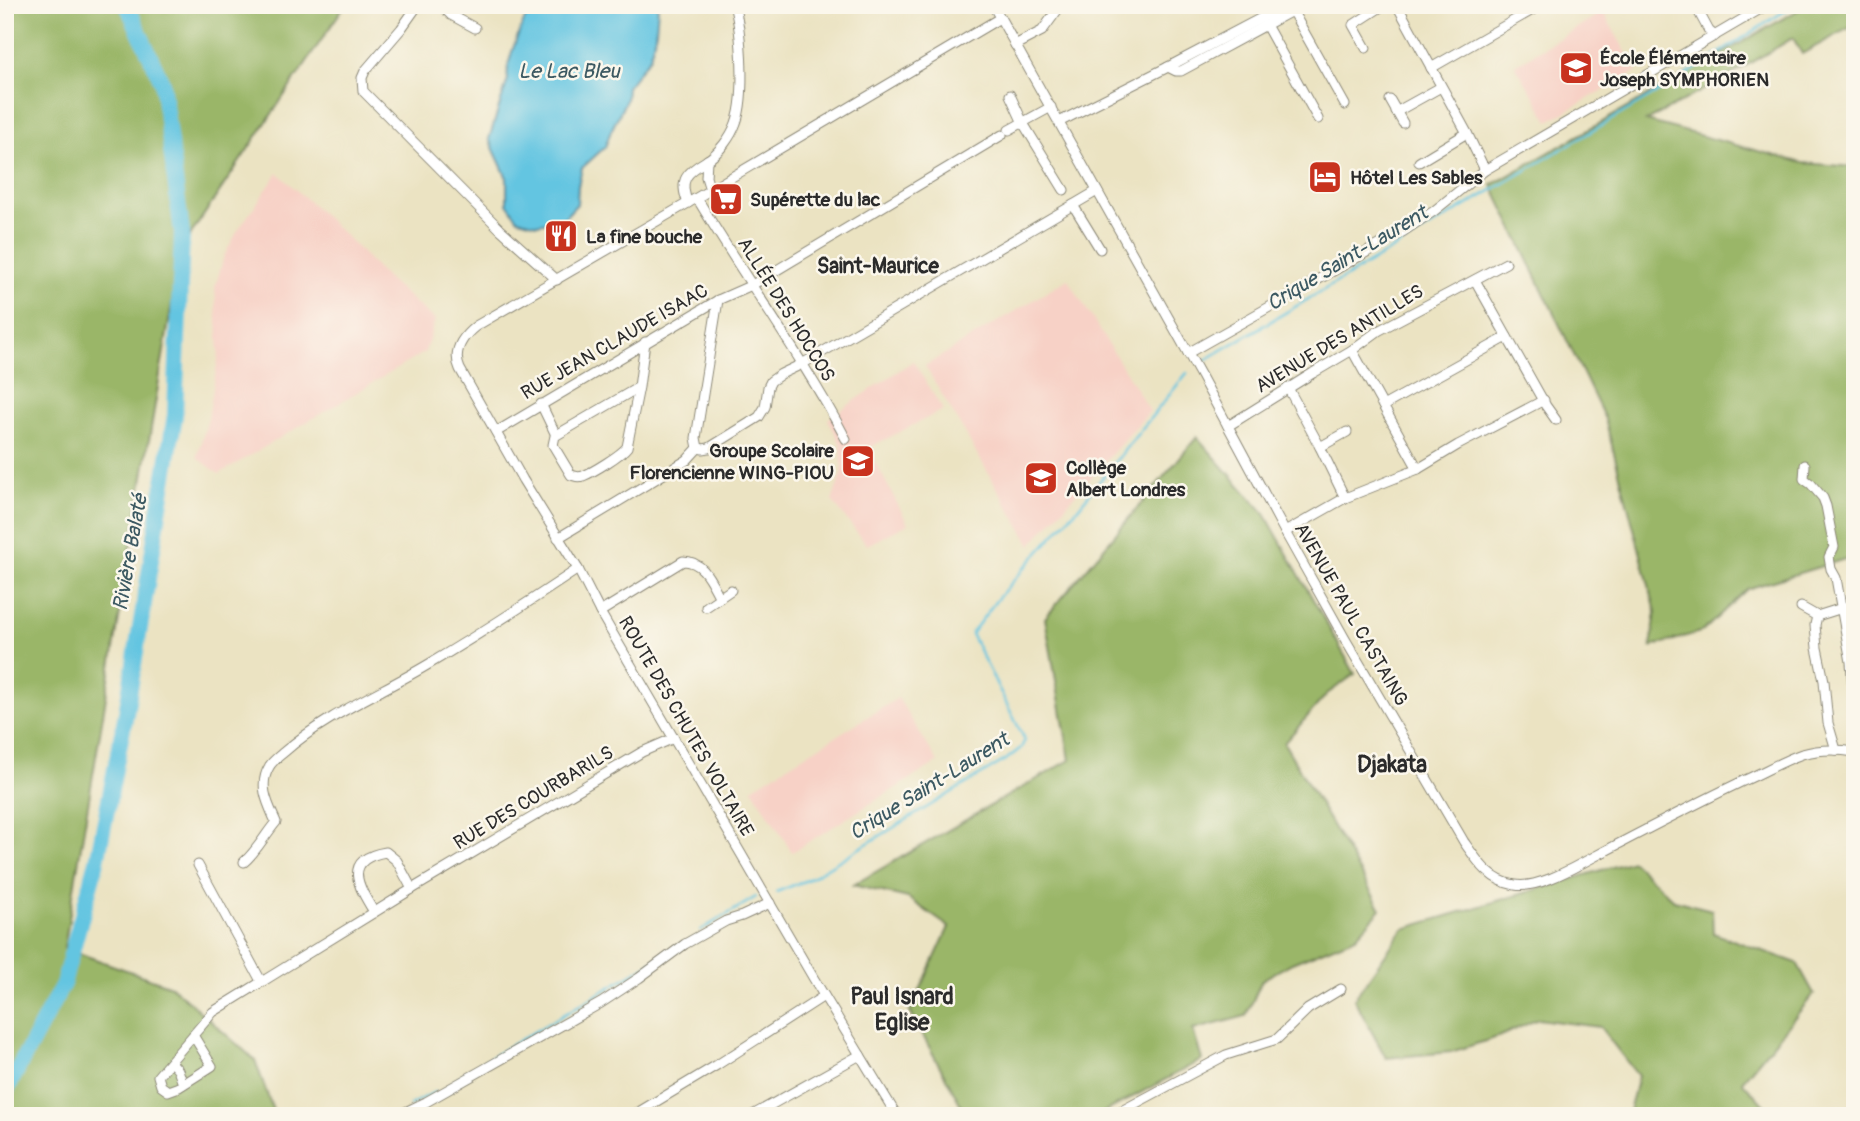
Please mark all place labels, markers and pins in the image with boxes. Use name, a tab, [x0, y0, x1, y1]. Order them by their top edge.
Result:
place label: École Élémentaire Joseph SYMPHORIEN	[1600, 46, 1769, 92]
school or university icon: École Élémentaire Joseph SYMPHORIEN	[1557, 49, 1595, 87]
hotel icon: Hôtel Les Sables	[1306, 158, 1344, 196]
place label: Hôtel Les Sables	[1350, 166, 1483, 190]
supermarket icon: Supérette du lac	[707, 180, 745, 218]
place label: Supérette du lac	[750, 188, 881, 212]
restaurant icon: La fine bouche	[542, 217, 580, 255]
place label: La fine bouche	[586, 225, 703, 249]
place label: Groupe Scolaire Florencienne WING-PIOU	[629, 439, 835, 485]
school or university icon: Groupe Scolaire Florencienne WING-PIOU	[839, 442, 877, 480]
place label: Collège Albert Londres	[1066, 456, 1186, 502]
school or university icon: Collège Albert Londres	[1022, 459, 1060, 497]

